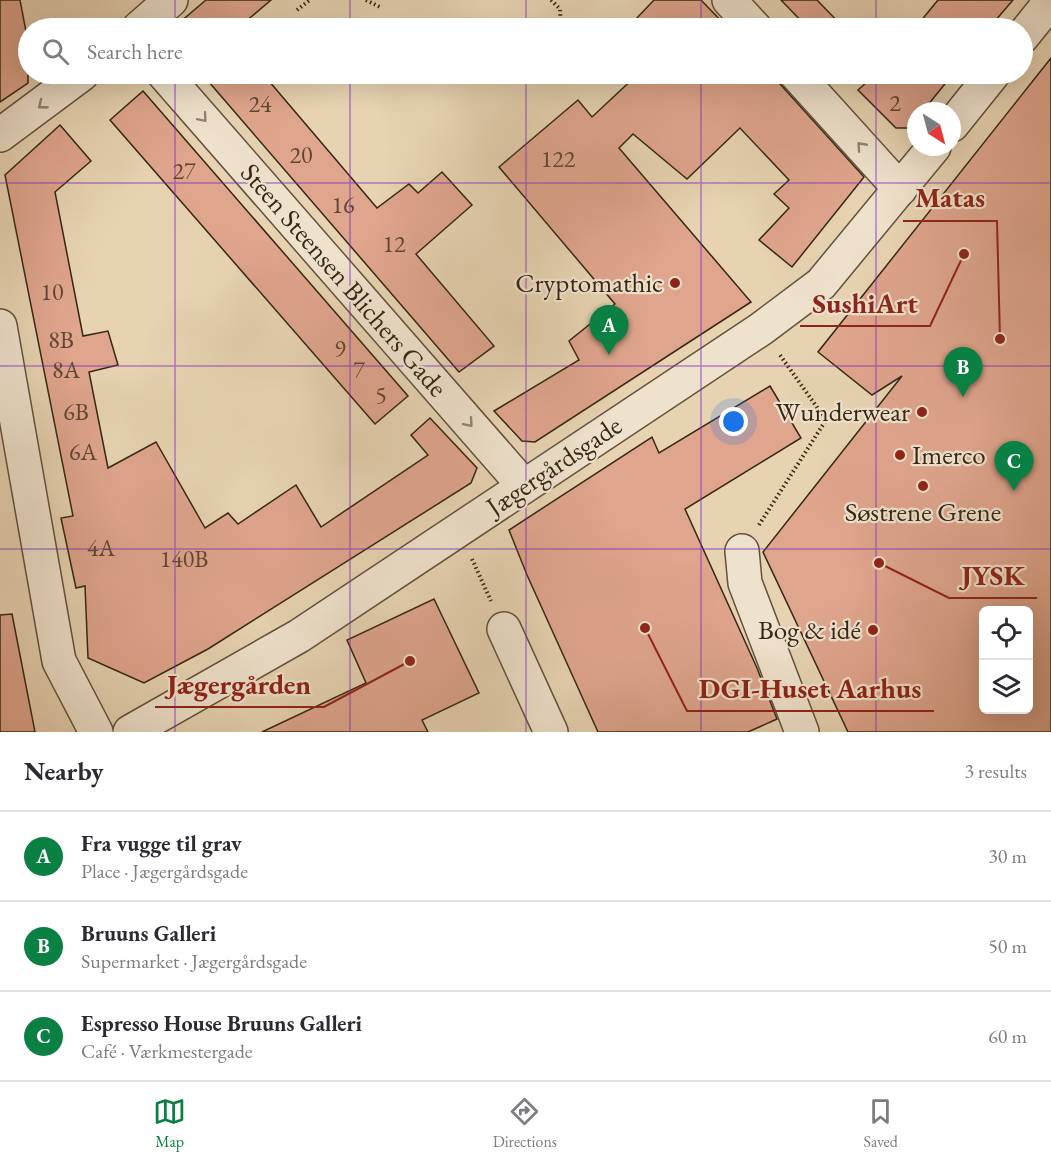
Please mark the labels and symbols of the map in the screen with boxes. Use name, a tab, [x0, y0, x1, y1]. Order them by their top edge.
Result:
house number: 2	[889, 87, 901, 118]
house number: 24	[248, 88, 272, 119]
one-way arrow	[37, 98, 48, 109]
north arrow	[907, 102, 961, 156]
one-way arrow	[195, 111, 206, 122]
house number: 20	[289, 139, 313, 170]
one-way arrow	[857, 142, 868, 152]
house number: 122	[541, 143, 576, 174]
house number: 27	[172, 155, 196, 186]
street label: Steen Steensen Blichers Gade	[233, 156, 456, 404]
callout: Matas	[903, 175, 997, 221]
text: Matas	[915, 179, 985, 215]
house number: 16	[331, 189, 355, 220]
house number: 12	[382, 228, 406, 259]
place label: Cryptomathic	[515, 265, 663, 300]
house number: 10	[40, 276, 64, 307]
marker: Cryptomathic	[668, 276, 682, 290]
callout: SushiArt	[800, 280, 930, 326]
text: SushiArt	[812, 285, 918, 321]
pin: A	[590, 306, 628, 355]
house number: 8B	[48, 324, 74, 355]
house number: 9	[334, 333, 346, 364]
pin: B	[944, 348, 982, 397]
house number: 8A	[52, 354, 80, 385]
house number: 7	[353, 354, 365, 385]
house number: 5	[375, 379, 387, 410]
place label: Wunderwear	[775, 394, 910, 429]
house number: 6B	[63, 396, 89, 427]
marker: Wunderwear	[915, 405, 929, 419]
street label: Jægergårdsgade	[478, 407, 628, 525]
your location	[719, 407, 748, 436]
one-way arrow	[462, 416, 473, 426]
house number: 6A	[69, 436, 97, 467]
place label: Imerco	[912, 437, 986, 472]
pin: C	[994, 442, 1034, 491]
marker: Imerco	[893, 448, 907, 462]
marker: Søstrene Grene	[916, 479, 930, 493]
place label: Søstrene Grene	[845, 494, 1001, 529]
house number: 4A	[87, 532, 115, 563]
house number: 140B	[160, 543, 208, 574]
callout: JYSK	[949, 552, 1037, 598]
text: JYSK	[958, 557, 1025, 593]
place label: Bog & idé	[758, 612, 861, 647]
marker: Bog & idé	[866, 623, 880, 637]
callout: Jægergården	[155, 661, 324, 707]
callout: DGI-Huset Aarhus	[687, 665, 934, 711]
text: Jægergården	[164, 666, 311, 702]
text: DGI-Huset Aarhus	[699, 670, 921, 706]

